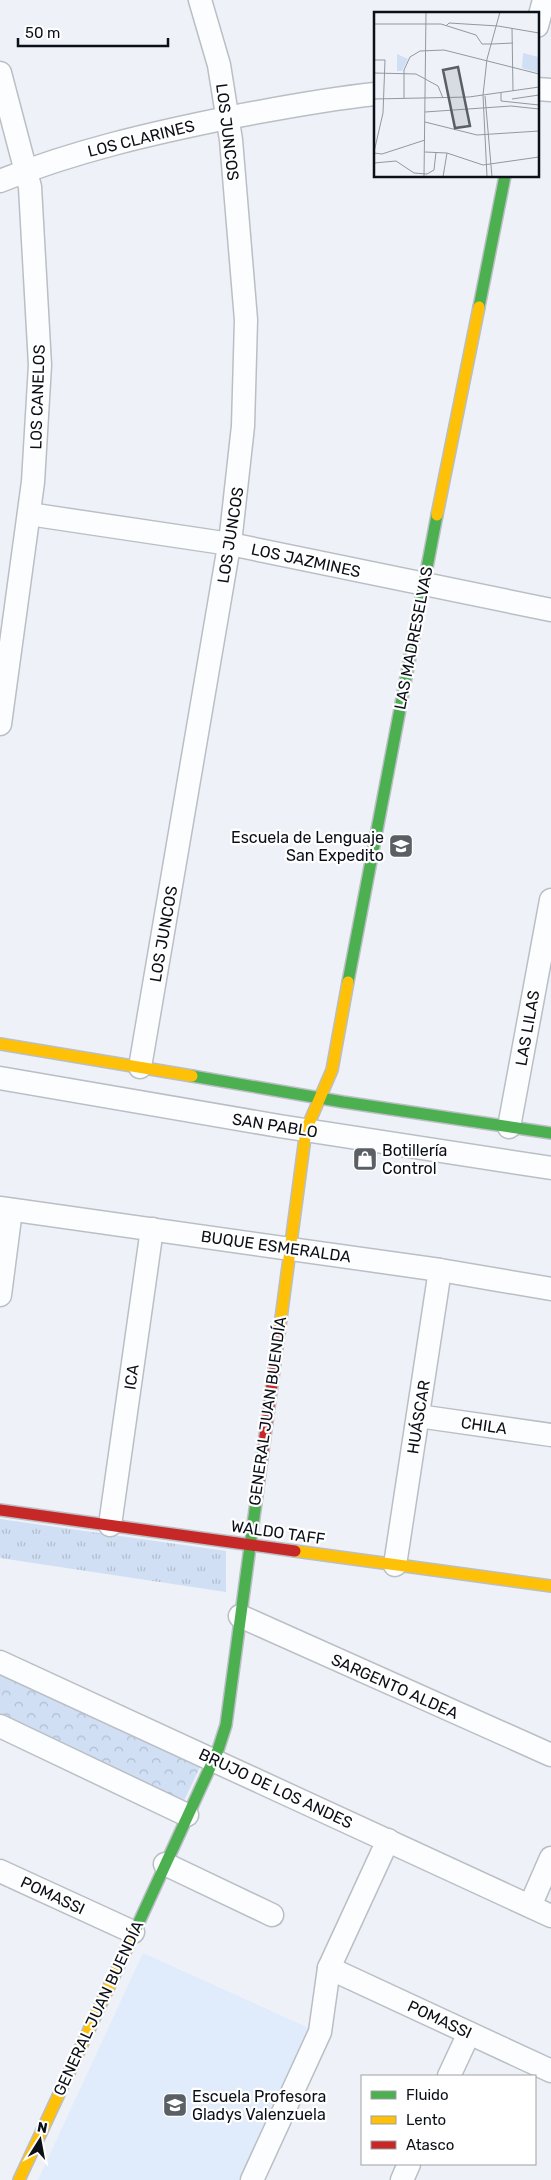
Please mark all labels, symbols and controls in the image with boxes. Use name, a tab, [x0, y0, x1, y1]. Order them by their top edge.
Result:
inset map	[374, 12, 538, 178]
scale bar	[18, 15, 168, 47]
text: 50 m	[25, 24, 60, 42]
street label: LOS JUNCOS	[212, 83, 243, 182]
street label: LOS CLARINES	[86, 116, 197, 161]
street label: LOS CANELOS	[26, 344, 49, 450]
street label: LOS JUNCOS	[213, 485, 248, 585]
street label: LOS JAZMINES	[249, 540, 363, 581]
street label: LAS MADRESELVAS	[390, 565, 437, 711]
place label: Escuela de Lenguaje San Expedito	[231, 828, 384, 865]
school or university icon: Escuela de Lenguaje San Expedito	[388, 833, 414, 859]
street label: LOS JUNCOS	[146, 884, 181, 984]
street label: LAS LILAS	[512, 989, 543, 1067]
street label: SAN PABLO	[231, 1109, 319, 1142]
place label: Botillería Control	[382, 1141, 447, 1178]
shop icon: Botillería Control	[352, 1146, 378, 1172]
street label: BUQUE ESMERALDA	[200, 1227, 352, 1266]
street label: GENERAL JUAN BUENDÍA	[245, 1315, 290, 1507]
street label: ICA	[120, 1363, 143, 1391]
street label: HUÁSCAR	[403, 1379, 434, 1455]
street label: CHILA	[460, 1413, 508, 1438]
street label: WALDO TAFF	[230, 1516, 326, 1549]
street label: SARGENTO ALDEA	[328, 1650, 462, 1723]
street label: BRUJO DE LOS ANDES	[196, 1744, 356, 1832]
street label: POMASSI	[18, 1872, 88, 1919]
street label: GENERAL JUAN BUENDÍA	[50, 1917, 148, 2099]
street label: POMASSI	[405, 1996, 475, 2043]
legend	[361, 2075, 536, 2165]
text: Fluido	[406, 2086, 449, 2104]
place label: Escuela Profesora Gladys Valenzuela	[192, 2087, 326, 2124]
school or university icon: Escuela Profesora Gladys Valenzuela	[162, 2092, 188, 2118]
text: Lento	[406, 2111, 446, 2129]
north arrow	[15, 2115, 65, 2165]
text: N	[36, 2118, 49, 2137]
text: Atasco	[406, 2136, 454, 2154]

